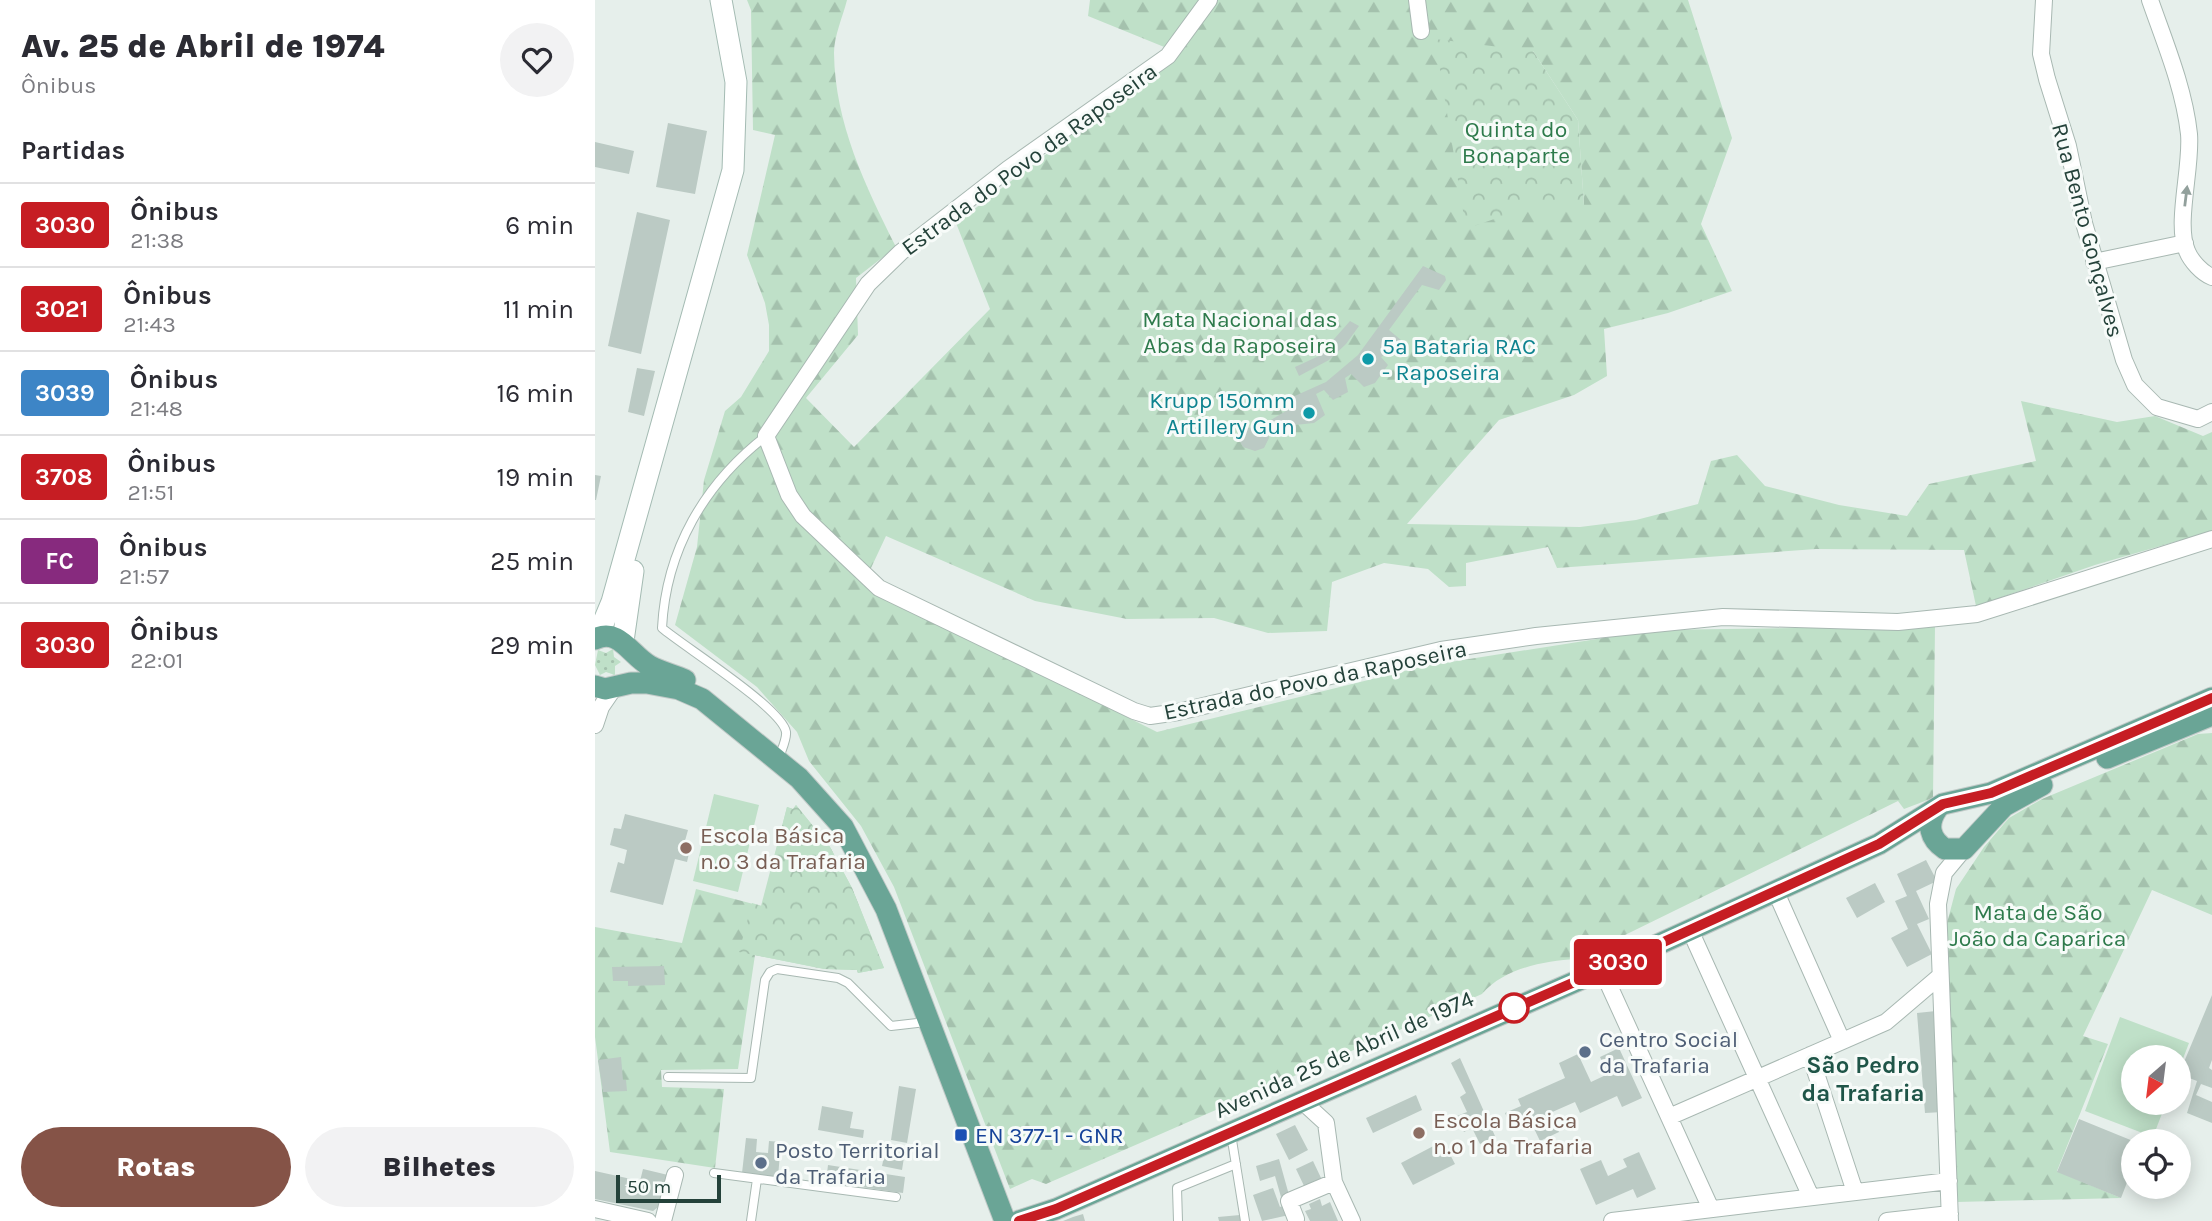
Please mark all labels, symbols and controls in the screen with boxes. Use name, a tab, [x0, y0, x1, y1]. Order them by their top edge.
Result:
button: heart	[500, 23, 574, 97]
text: Av. 25 de Abril de 1974	[21, 27, 385, 65]
street label: Estrada do Povo da Raposeira	[896, 58, 1162, 261]
text: Ônibus	[21, 72, 96, 99]
park label: Quinta do Bonaparte	[1462, 116, 1570, 169]
street label: Rua Bento Gonçalves	[2046, 120, 2129, 340]
text: Partidas	[21, 135, 125, 166]
one-way arrow	[2181, 185, 2192, 207]
text: Ônibus	[130, 196, 219, 227]
text: 6 min	[505, 210, 574, 241]
text: 3030	[35, 211, 95, 239]
text: 21:38	[130, 227, 184, 254]
text: Ônibus	[123, 280, 212, 311]
text: 11 min	[503, 294, 574, 325]
text: 3021	[35, 295, 88, 323]
park label: Mata Nacional das Abas da Raposeira	[1142, 306, 1338, 359]
text: 21:43	[123, 311, 176, 338]
place label: 5ª Bataria RAC - Raposeira	[1382, 333, 1536, 386]
marker: 5ª Bataria RAC - Raposeira	[1360, 351, 1376, 367]
text: Ônibus	[130, 364, 218, 395]
text: 16 min	[497, 378, 574, 409]
text: 3039	[35, 379, 95, 407]
place label: Krupp 150mm Artillery Gun	[1149, 387, 1295, 440]
text: 21:48	[130, 395, 183, 422]
marker: Krupp 150mm Artillery Gun	[1301, 405, 1317, 421]
text: Ônibus	[128, 448, 216, 479]
text: 19 min	[496, 462, 574, 493]
text: 3708	[35, 463, 93, 491]
text: 21:51	[128, 479, 174, 506]
text: Ônibus	[119, 532, 207, 563]
text: 25 min	[490, 546, 574, 577]
text: FC	[45, 547, 74, 575]
text: 21:57	[119, 563, 169, 590]
text: Ônibus	[130, 616, 219, 647]
text: 29 min	[490, 630, 574, 661]
text: 3030	[35, 631, 95, 659]
street label: Estrada do Povo da Raposeira	[1161, 635, 1469, 726]
text: 22:01	[130, 647, 183, 674]
place label: Escola Básica n.º 3 da Trafaria	[700, 822, 866, 875]
marker: Escola Básica n.º 3 da Trafaria	[678, 840, 694, 856]
park label: Mata de São João da Caparica	[1950, 899, 2126, 952]
line badge: 3030	[1569, 939, 1667, 985]
text: 3030	[1588, 948, 1648, 976]
street label: Avenida 25 de Abril de 1974	[1211, 985, 1478, 1124]
unlabelled marker	[1499, 993, 1529, 1023]
place label: Centro Social da Trafaria	[1599, 1026, 1738, 1079]
marker: Centro Social da Trafaria	[1577, 1044, 1593, 1060]
north arrow	[2121, 1045, 2191, 1115]
map controls	[2121, 1045, 2191, 1199]
district label: São Pedro da Trafaria	[1801, 1051, 1925, 1107]
place label: Escola Básica n.º 1 da Trafaria	[1433, 1107, 1593, 1160]
place label: EN 377-1 - GNR	[975, 1122, 1123, 1149]
marker: Escola Básica n.º 1 da Trafaria	[1411, 1125, 1427, 1141]
button: Rotas	[21, 1127, 291, 1207]
button: Bilhetes	[305, 1127, 574, 1207]
marker: EN 377-1 - GNR	[953, 1127, 969, 1143]
button: locate	[2121, 1129, 2191, 1199]
place label: Posto Territorial da Trafaria	[775, 1137, 940, 1190]
marker: Posto Territorial da Trafaria	[753, 1155, 769, 1171]
scale bar	[616, 1172, 721, 1204]
text: 50 m	[627, 1176, 671, 1198]

